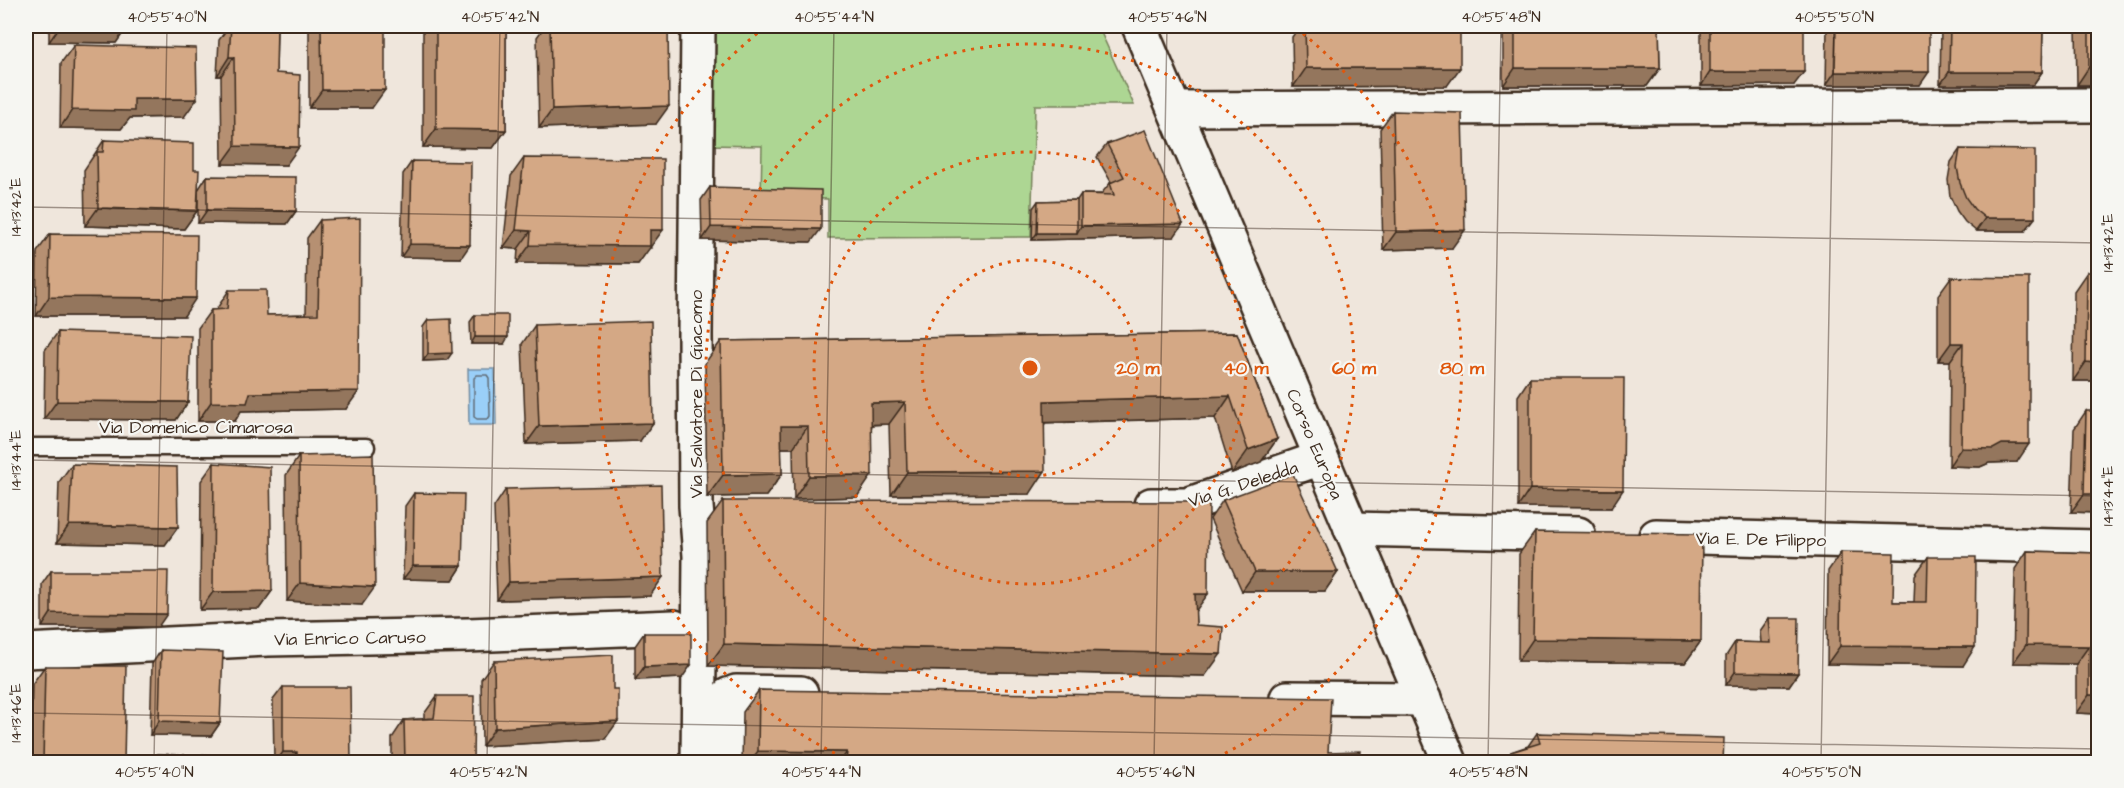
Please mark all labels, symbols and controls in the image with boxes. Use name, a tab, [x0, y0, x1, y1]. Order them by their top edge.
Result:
text: 40°55'40"N	[127, 7, 207, 28]
text: 40°55'42"N	[461, 7, 539, 28]
text: 40°55'44"N	[794, 7, 874, 28]
text: 40°55'46"N	[1127, 7, 1207, 28]
text: 40°55'48"N	[1461, 7, 1541, 28]
text: 40°55'50"N	[1794, 7, 1874, 28]
text: 14°13'42"E	[6, 178, 27, 236]
text: 14°13'42"E	[2098, 214, 2119, 272]
street label: Via Salvatore Di Giacomo	[684, 290, 709, 498]
text: 20 m	[1116, 356, 1160, 381]
text: 40 m	[1224, 356, 1269, 381]
text: 60 m	[1332, 356, 1377, 381]
text: 80 m	[1440, 356, 1485, 381]
centre of rings	[1020, 358, 1040, 378]
street label: Corso Europa	[1280, 385, 1349, 503]
street label: Via Domenico Cimarosa	[99, 415, 293, 440]
text: 14°13'44"E	[6, 430, 27, 490]
street label: Via G. Deledda	[1185, 455, 1301, 514]
text: 14°13'44"E	[2098, 466, 2119, 526]
street label: Via E. De Filippo	[1696, 526, 1826, 553]
street label: Via Enrico Caruso	[274, 625, 426, 652]
text: 14°13'46"E	[6, 683, 27, 743]
text: 40°55'40"N	[114, 762, 194, 783]
text: 40°55'42"N	[449, 762, 527, 783]
text: 40°55'44"N	[781, 762, 861, 783]
text: 40°55'46"N	[1115, 762, 1195, 783]
text: 40°55'48"N	[1448, 762, 1528, 783]
text: 40°55'50"N	[1781, 762, 1861, 783]

